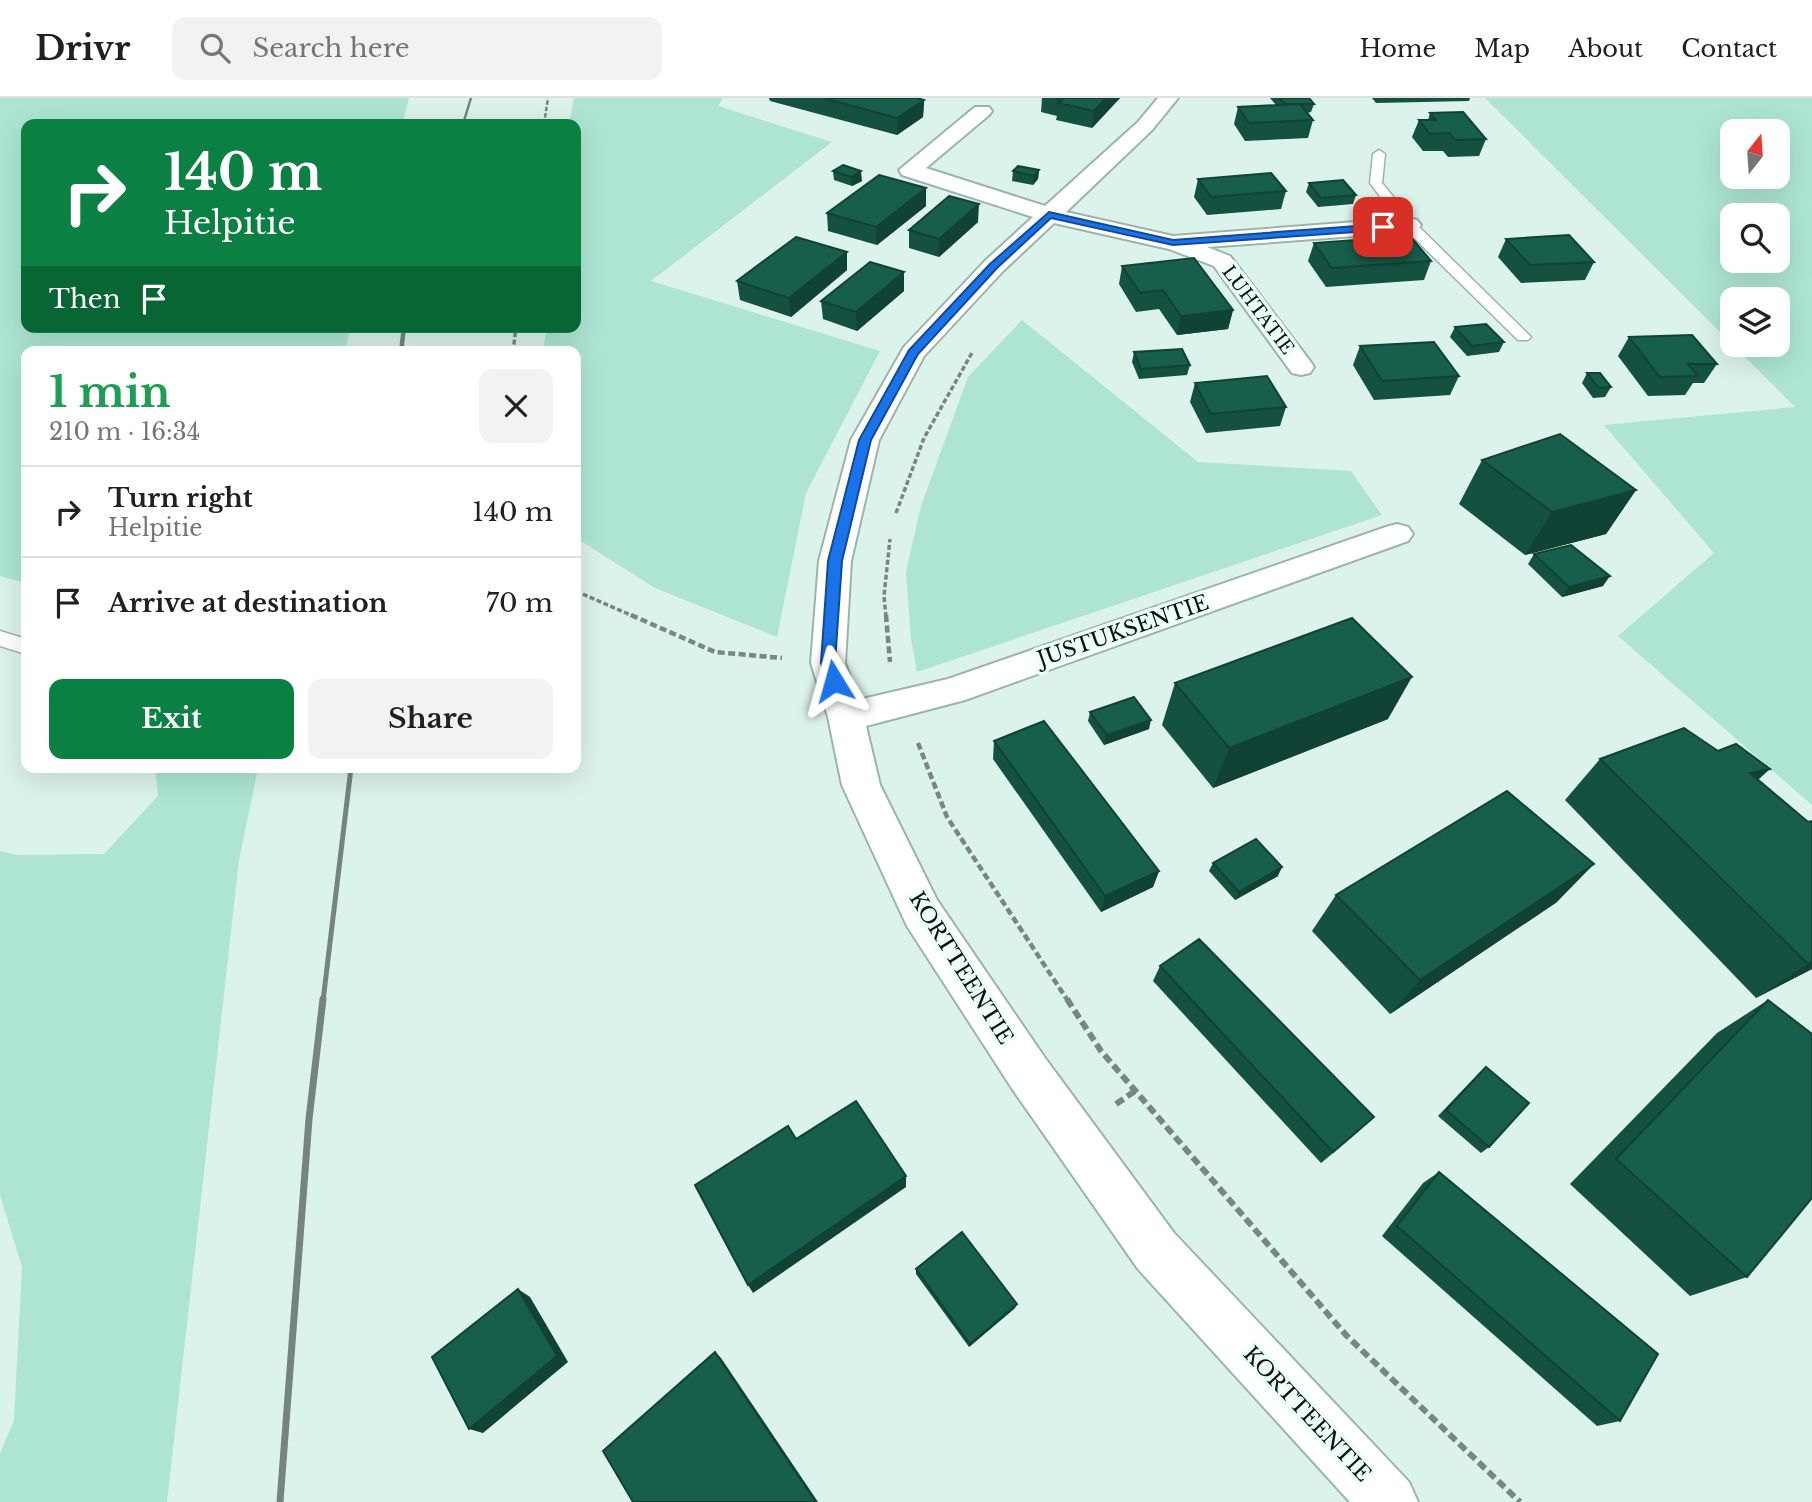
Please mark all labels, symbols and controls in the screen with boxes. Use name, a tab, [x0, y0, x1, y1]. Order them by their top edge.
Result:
search box	[172, 17, 662, 80]
text: Drivr	[35, 28, 130, 69]
icon: search	[196, 29, 234, 67]
text: Search here	[252, 32, 410, 64]
text: Home	[1360, 34, 1436, 63]
text: Map	[1474, 34, 1530, 63]
text: About	[1568, 34, 1643, 63]
text: Contact	[1681, 34, 1777, 63]
north arrow	[1720, 119, 1790, 189]
map controls	[1720, 119, 1790, 357]
text: 140 m	[164, 142, 322, 203]
icon: right	[49, 147, 140, 238]
pin	[1353, 197, 1413, 257]
text: Helpitie	[164, 203, 296, 243]
button: search	[1720, 203, 1790, 273]
icon: arrive	[1364, 208, 1402, 246]
street label: LUHTATIE	[1217, 261, 1299, 359]
icon: arrive	[135, 280, 173, 318]
text: Then	[49, 283, 121, 315]
button: layers	[1720, 287, 1790, 357]
text: 1 min	[49, 366, 171, 418]
button: close	[479, 369, 553, 443]
text: 210 m · 16:34	[49, 418, 200, 446]
text: Turn right	[108, 482, 253, 514]
icon: right	[49, 493, 87, 531]
text: 140 m	[472, 496, 553, 528]
text: Helpitie	[108, 514, 203, 542]
icon: arrive	[49, 584, 87, 622]
text: Arrive at destination	[108, 587, 388, 619]
text: 70 m	[486, 587, 553, 619]
street label: JUSTUKSENTIE	[1031, 589, 1212, 673]
position arrow	[797, 644, 871, 718]
button: Exit	[49, 679, 294, 759]
button: Share	[308, 679, 553, 759]
street label: KORTTEENTIE	[904, 887, 1018, 1049]
street label: KORTTEENTIE	[1238, 1341, 1376, 1487]

